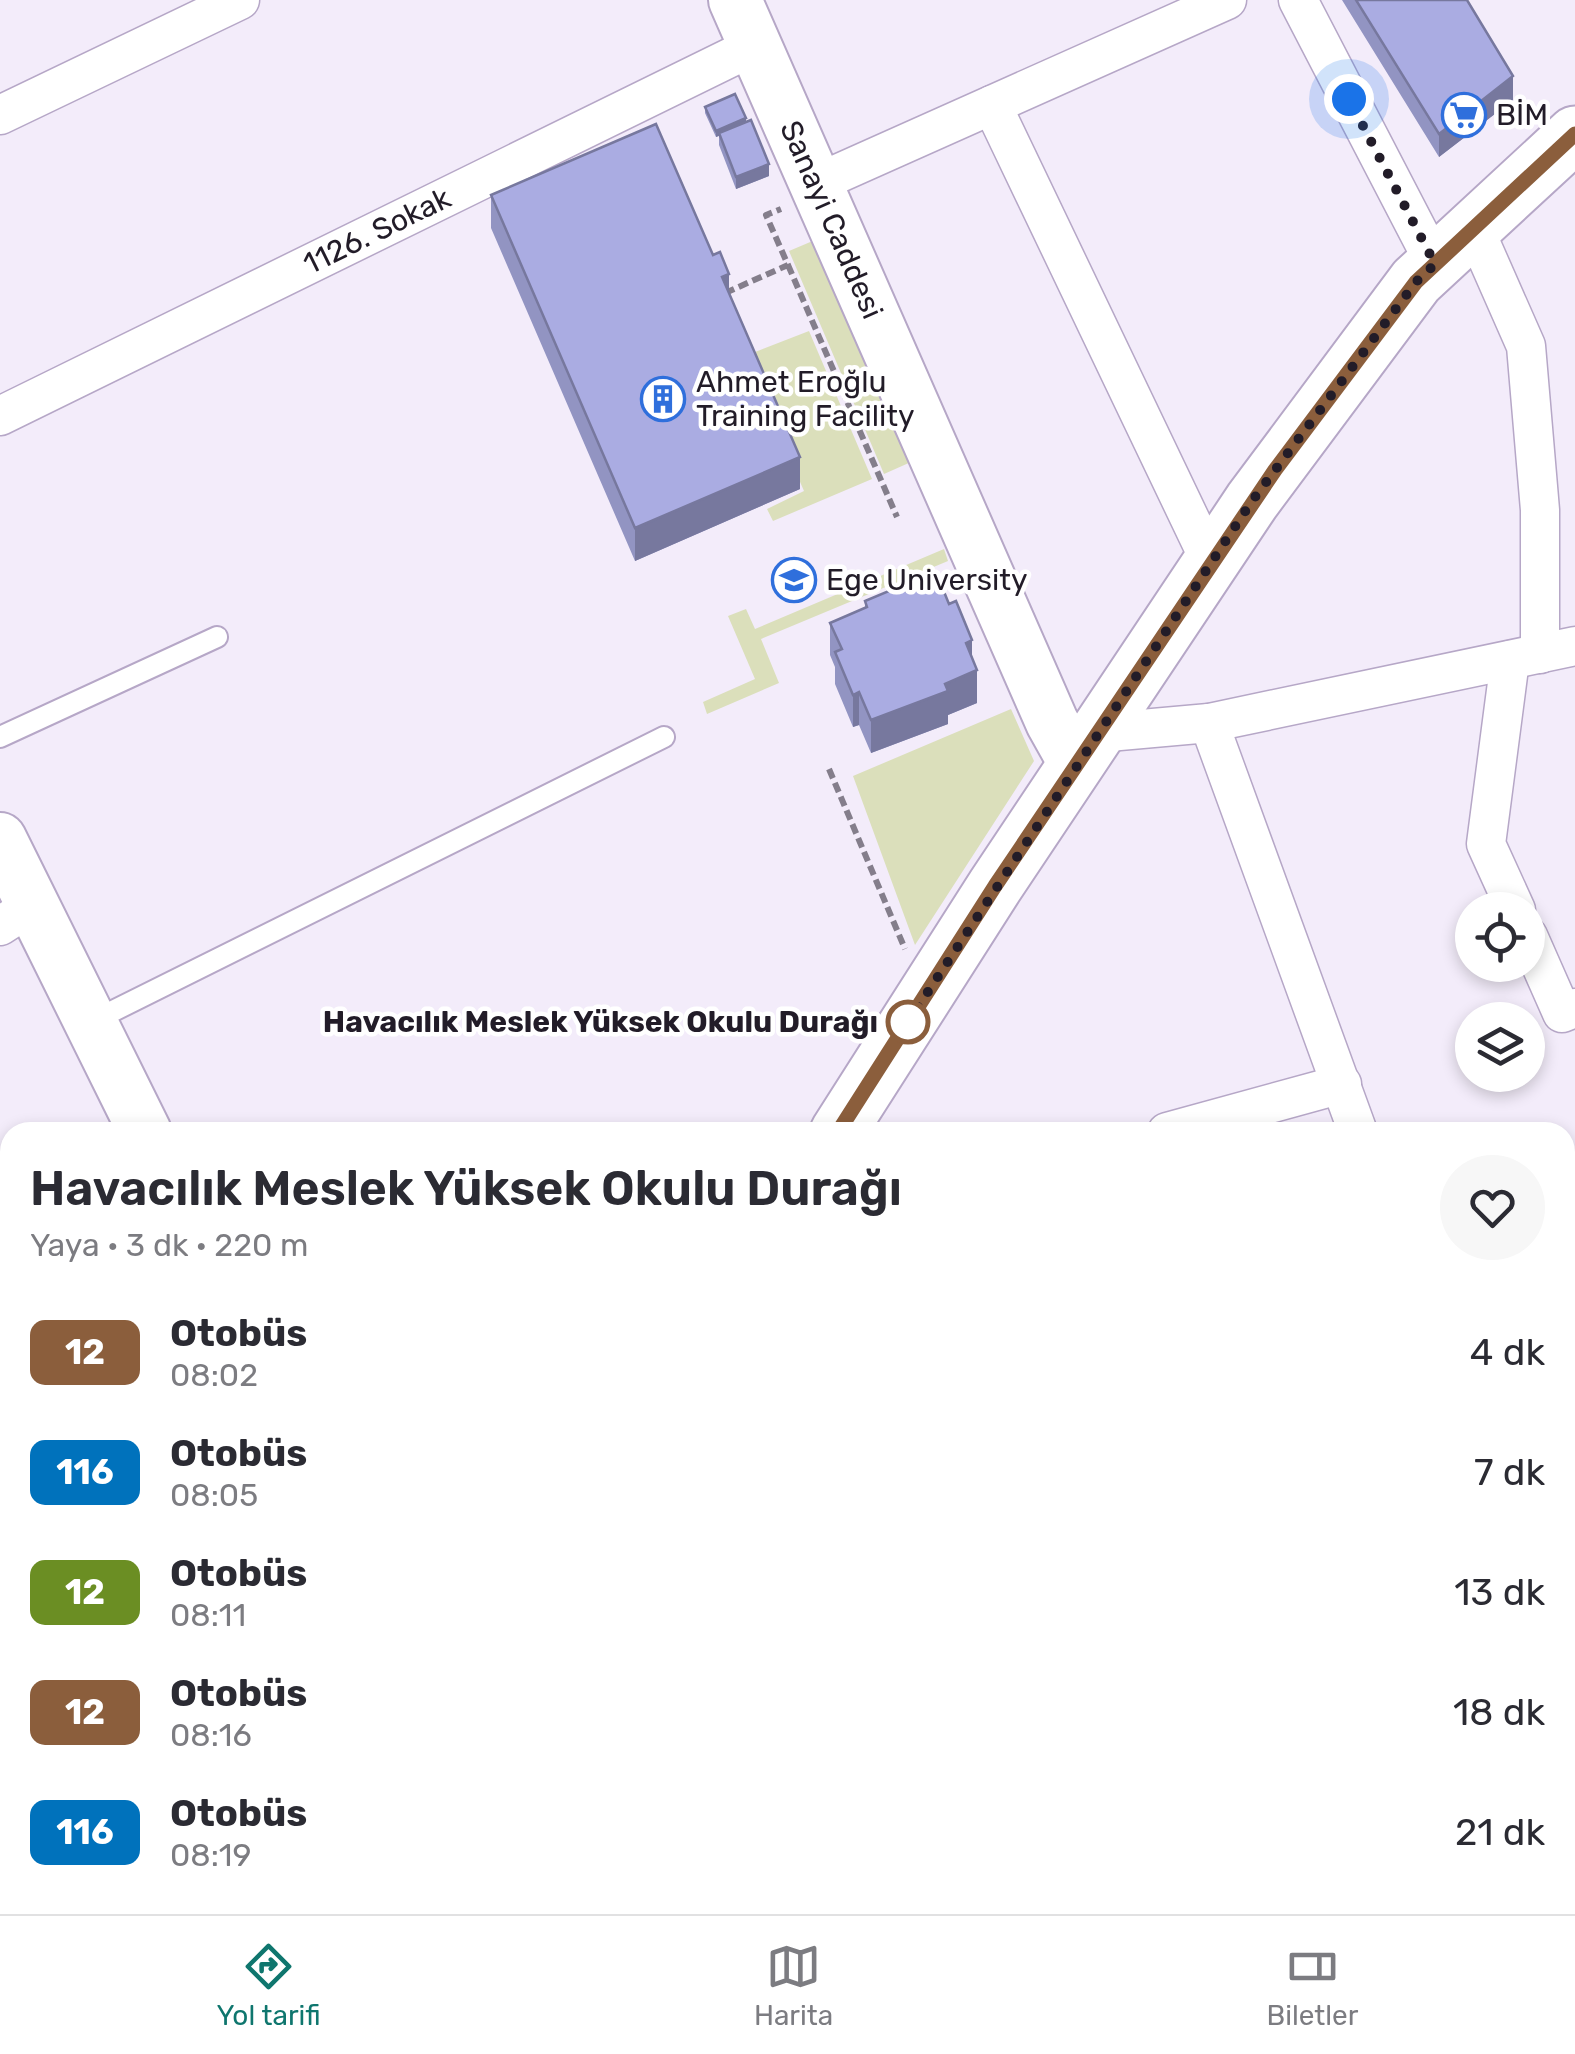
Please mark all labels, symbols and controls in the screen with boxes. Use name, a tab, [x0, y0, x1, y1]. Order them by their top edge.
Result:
your location	[1324, 74, 1374, 124]
supermarket icon: BİM	[1441, 92, 1487, 138]
place label: BİM	[1496, 97, 1548, 133]
street label: Sanayi Caddesi	[772, 115, 891, 324]
street label: 1126. Sokak	[298, 179, 457, 282]
place label: Ahmet Eroğlu Training Facility	[696, 364, 915, 434]
building icon: Ahmet Eroğlu Training Facility	[640, 376, 686, 422]
school or university icon: Ege University	[771, 557, 817, 603]
place label: Ege University	[826, 562, 1028, 598]
map controls	[1455, 892, 1545, 1092]
button: locate	[1455, 892, 1545, 982]
marker: Havacılık Meslek Yüksek Okulu Durağı	[887, 1001, 929, 1043]
button: layers	[1455, 1002, 1545, 1092]
place label: Havacılık Meslek Yüksek Okulu Durağı	[323, 1004, 878, 1040]
button: heart	[1440, 1155, 1545, 1260]
text: Havacılık Meslek Yüksek Okulu Durağı	[30, 1160, 902, 1217]
text: Yaya · 3 dk · 220 m	[30, 1226, 309, 1264]
text: Otobüs	[170, 1310, 307, 1356]
text: 4 dk	[1470, 1329, 1545, 1375]
text: 12	[65, 1331, 105, 1373]
text: 08:02	[170, 1356, 258, 1394]
text: Otobüs	[170, 1430, 307, 1476]
text: 7 dk	[1474, 1449, 1545, 1495]
text: 116	[56, 1451, 114, 1493]
text: 08:05	[170, 1476, 258, 1514]
text: Otobüs	[170, 1550, 307, 1596]
text: 13 dk	[1454, 1569, 1545, 1615]
text: 12	[65, 1571, 105, 1613]
text: 08:11	[170, 1596, 246, 1634]
text: Otobüs	[170, 1670, 307, 1716]
text: 18 dk	[1453, 1689, 1545, 1735]
text: 12	[65, 1691, 105, 1733]
text: 08:16	[170, 1716, 252, 1754]
text: Otobüs	[170, 1790, 307, 1836]
text: 21 dk	[1455, 1809, 1545, 1855]
text: 116	[56, 1811, 114, 1853]
text: 08:19	[170, 1836, 252, 1874]
tab: Yol tarifi	[217, 1939, 321, 2032]
tab: Harita	[754, 1939, 833, 2032]
tab: Biletler	[1266, 1939, 1358, 2032]

